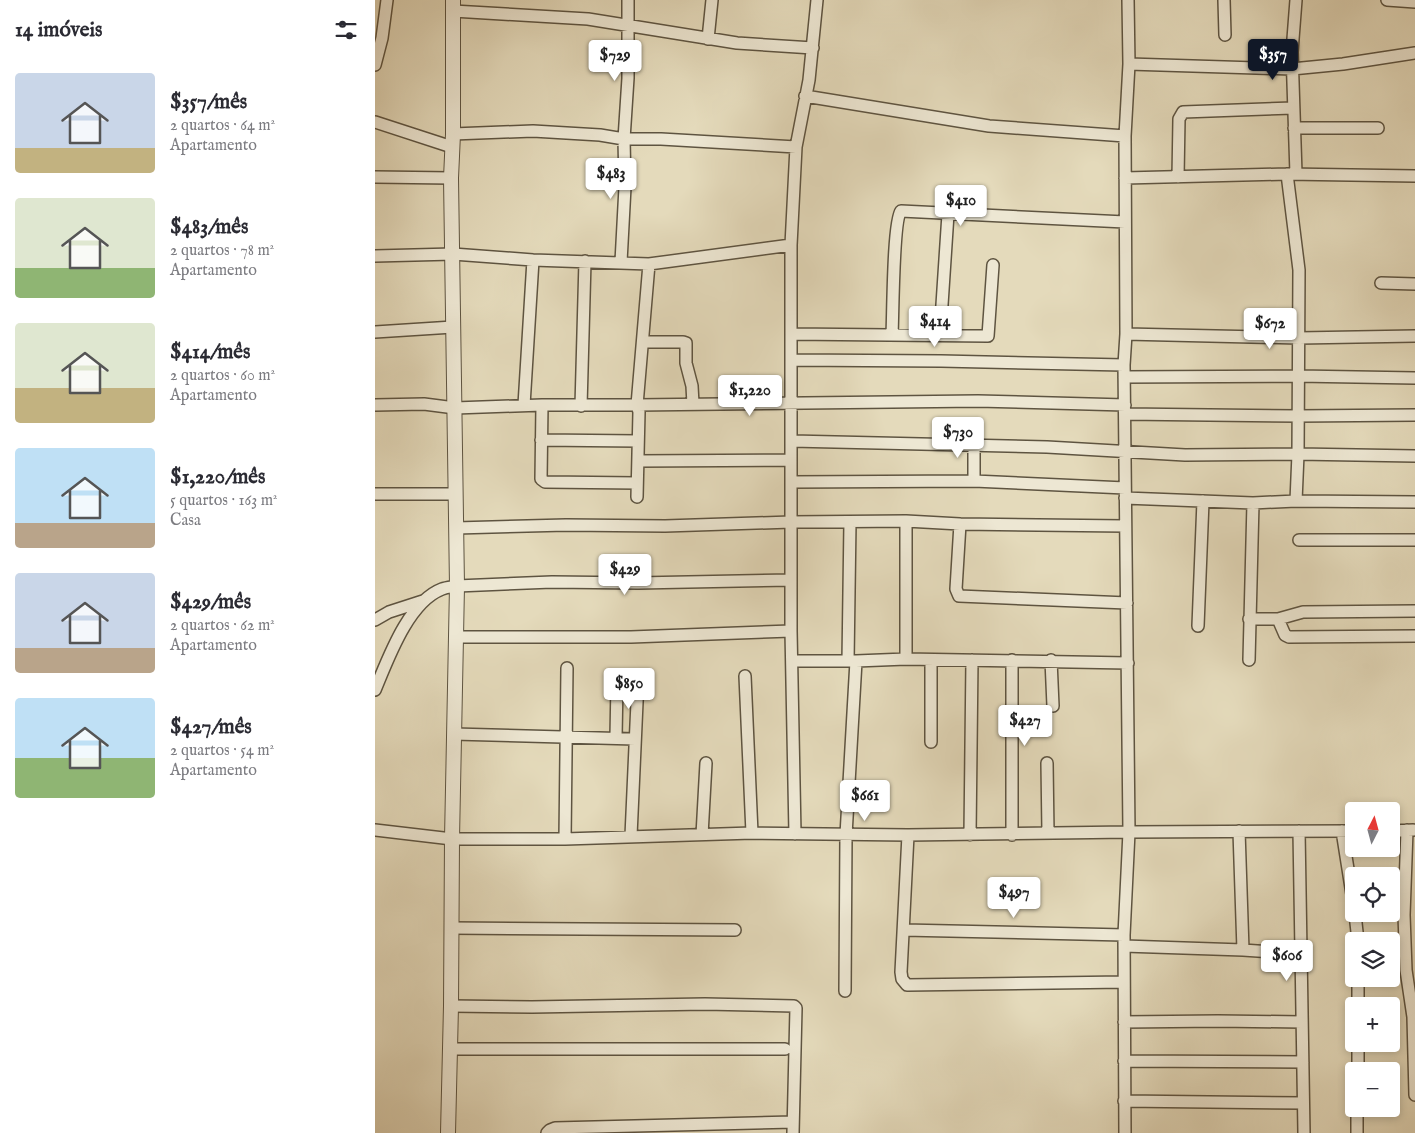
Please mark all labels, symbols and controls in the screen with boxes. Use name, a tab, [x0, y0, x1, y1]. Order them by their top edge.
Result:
icon: filters	[332, 16, 360, 44]
text: 14 imóveis	[15, 17, 102, 44]
pin: $357	[1243, 38, 1303, 81]
pin: $729	[585, 39, 645, 82]
text: $357	[1259, 45, 1287, 65]
text: $729	[600, 46, 630, 66]
text: $357/mês	[170, 89, 247, 116]
icon: home	[55, 93, 115, 153]
text: 2 quartos · 64 m²	[170, 116, 275, 136]
text: Apartamento	[170, 136, 257, 156]
pin: $483	[581, 158, 641, 200]
text: $483	[597, 164, 625, 184]
pin: $410	[931, 184, 991, 227]
text: $410	[946, 191, 976, 211]
text: $483/mês	[170, 214, 248, 241]
icon: home	[55, 218, 115, 278]
text: 2 quartos · 78 m²	[170, 241, 274, 261]
text: Apartamento	[170, 261, 257, 281]
pin: $414	[905, 306, 965, 348]
pin: $672	[1240, 308, 1300, 350]
text: $414	[920, 312, 950, 332]
text: $672	[1255, 314, 1285, 334]
text: $414/mês	[170, 339, 250, 366]
icon: home	[55, 343, 115, 403]
text: 2 quartos · 60 m²	[170, 366, 275, 386]
pin: $1,220	[709, 374, 791, 417]
text: $1,220	[729, 381, 771, 401]
text: Apartamento	[170, 386, 257, 406]
pin: $730	[928, 416, 988, 459]
text: $730	[943, 423, 973, 443]
text: $1,220/mês	[170, 464, 265, 491]
icon: home	[55, 468, 115, 528]
text: 5 quartos · 163 m²	[170, 491, 278, 511]
text: Casa	[170, 511, 201, 531]
pin: $429	[595, 554, 655, 596]
text: $429	[609, 560, 641, 580]
text: $429/mês	[170, 589, 251, 616]
icon: home	[55, 593, 115, 653]
text: 2 quartos · 62 m²	[170, 616, 275, 636]
text: Apartamento	[170, 636, 257, 656]
pin: $850	[599, 668, 659, 710]
text: $850	[615, 674, 643, 694]
pin: $427	[995, 704, 1055, 747]
text: $427	[1009, 711, 1041, 731]
text: $427/mês	[170, 714, 252, 741]
icon: home	[55, 718, 115, 778]
text: 2 quartos · 54 m²	[170, 741, 274, 761]
text: Apartamento	[170, 761, 257, 781]
pin: $661	[835, 780, 895, 822]
text: $661	[851, 786, 879, 806]
north arrow	[1345, 802, 1400, 858]
map controls	[1345, 802, 1400, 1117]
button: locate	[1345, 867, 1400, 922]
pin: $497	[984, 876, 1044, 919]
text: $497	[998, 883, 1030, 903]
button: layers	[1345, 932, 1400, 987]
pin: $606	[1257, 940, 1317, 982]
text: $606	[1272, 946, 1302, 966]
button: +	[1345, 997, 1400, 1052]
button: −	[1345, 1062, 1400, 1117]

